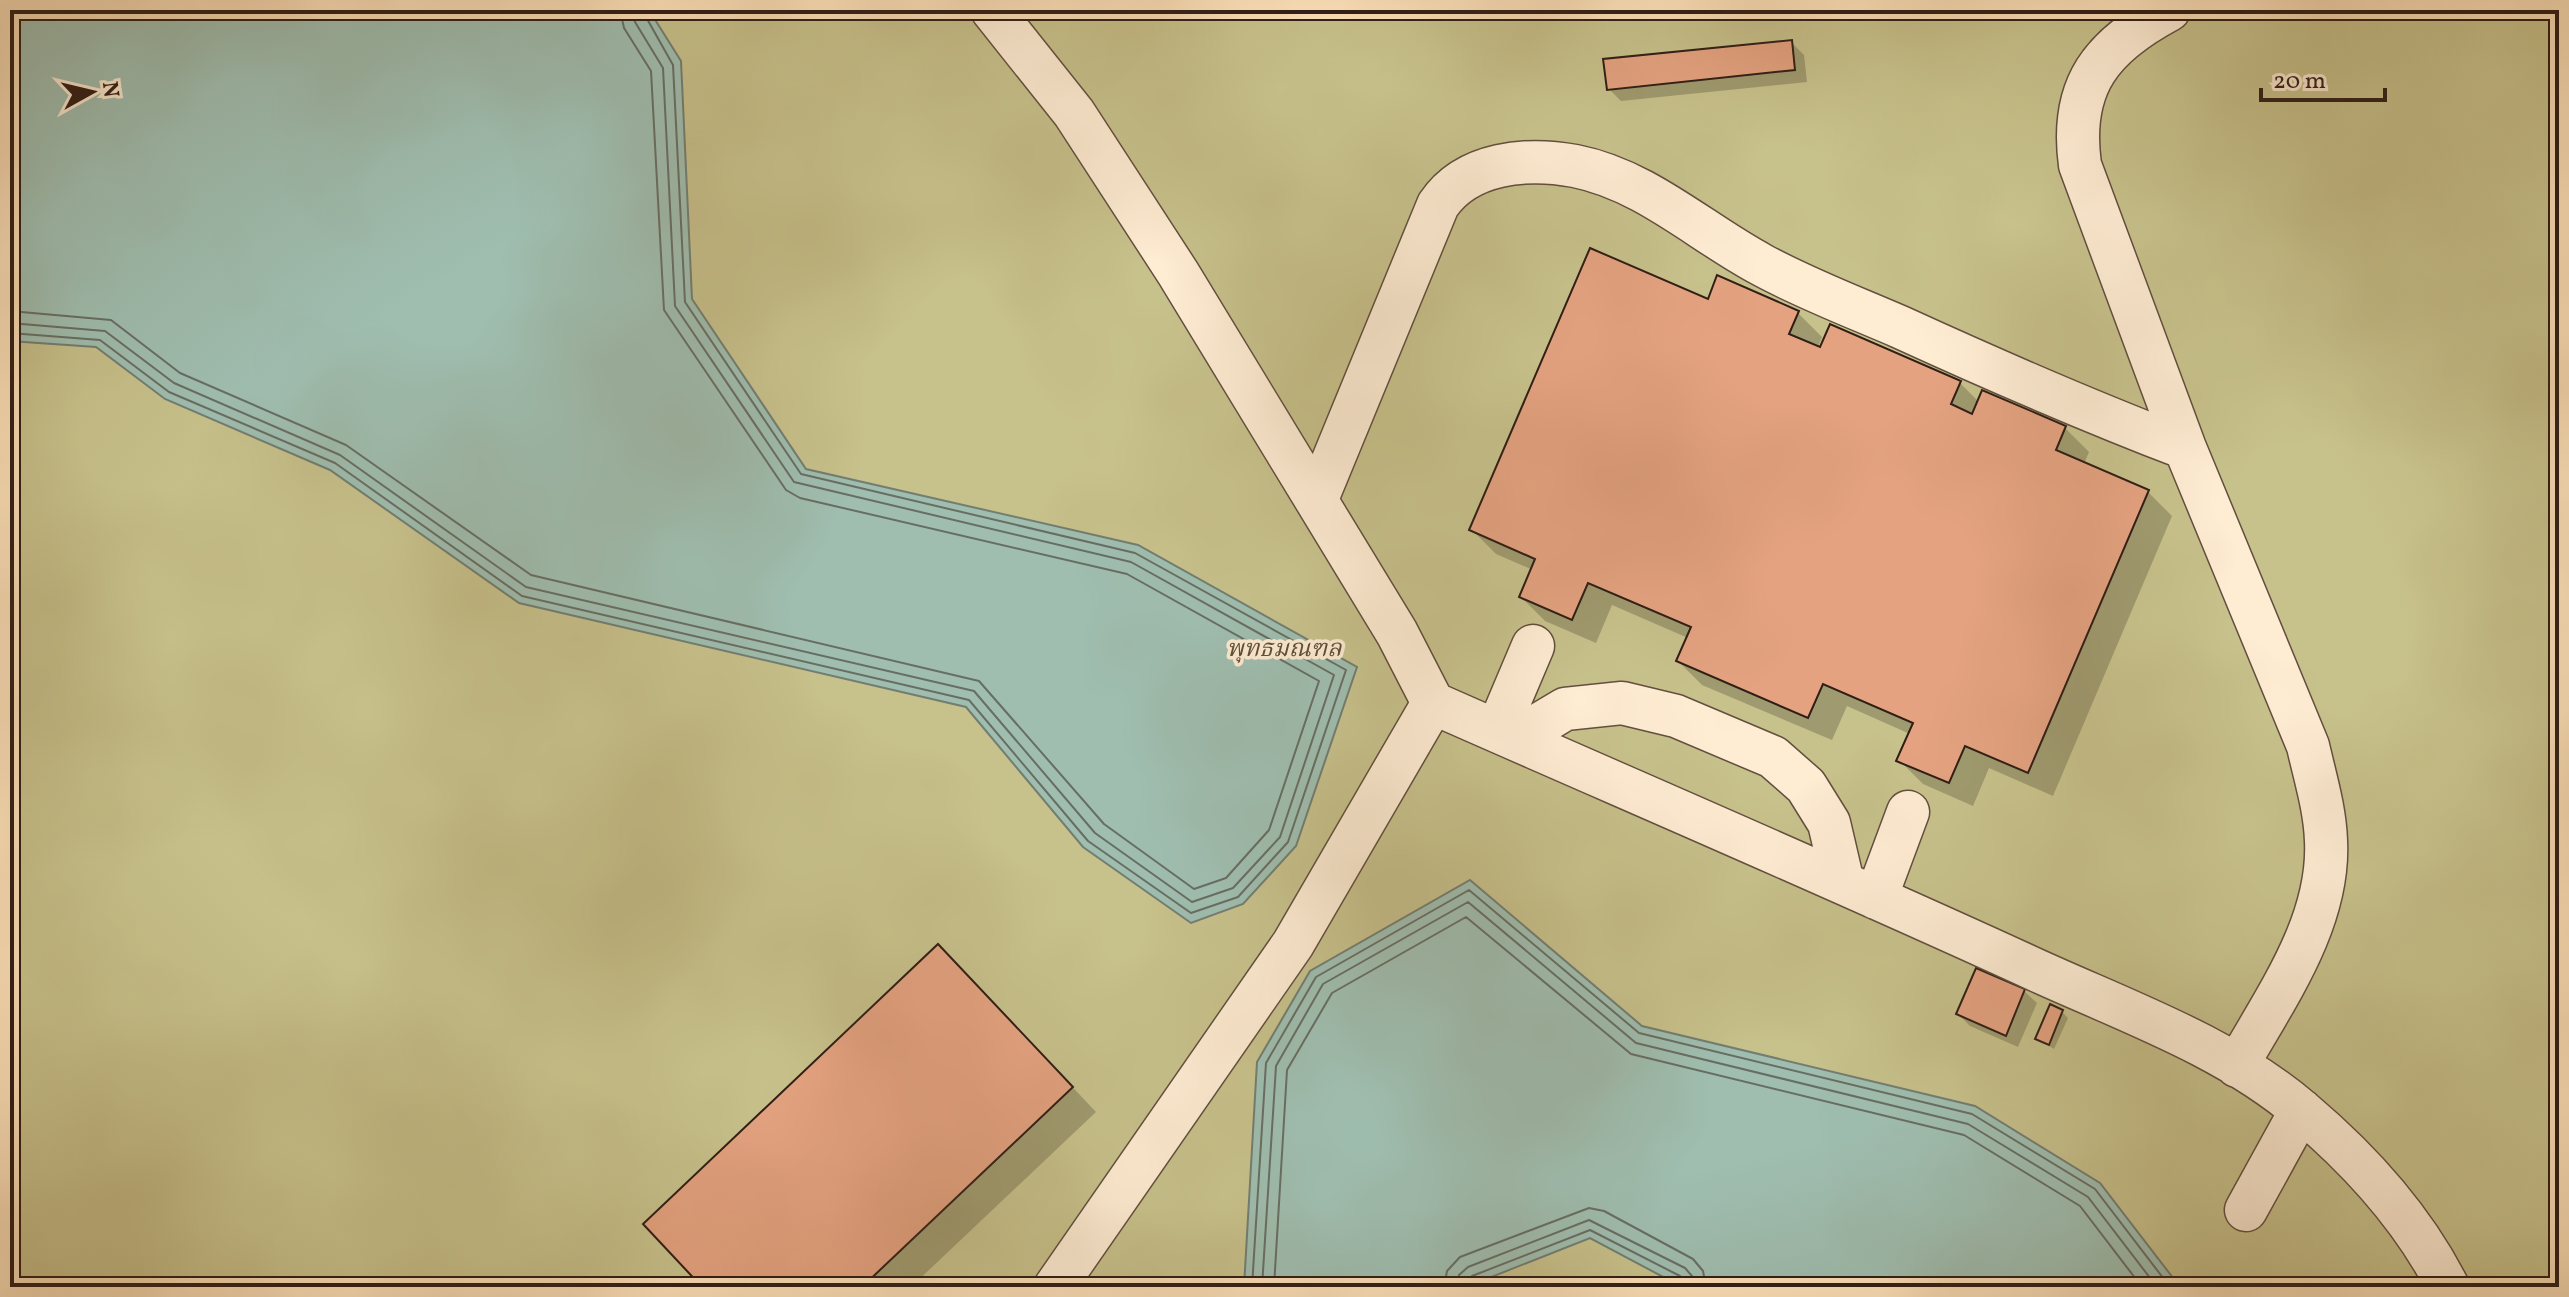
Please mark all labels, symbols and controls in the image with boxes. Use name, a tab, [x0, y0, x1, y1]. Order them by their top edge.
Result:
north arrow	[52, 52, 132, 132]
scale bar	[2261, 52, 2385, 102]
text: 20 m	[2273, 65, 2326, 99]
text: N	[93, 79, 126, 100]
park label: พุทธมณฑล	[1226, 633, 1342, 667]

